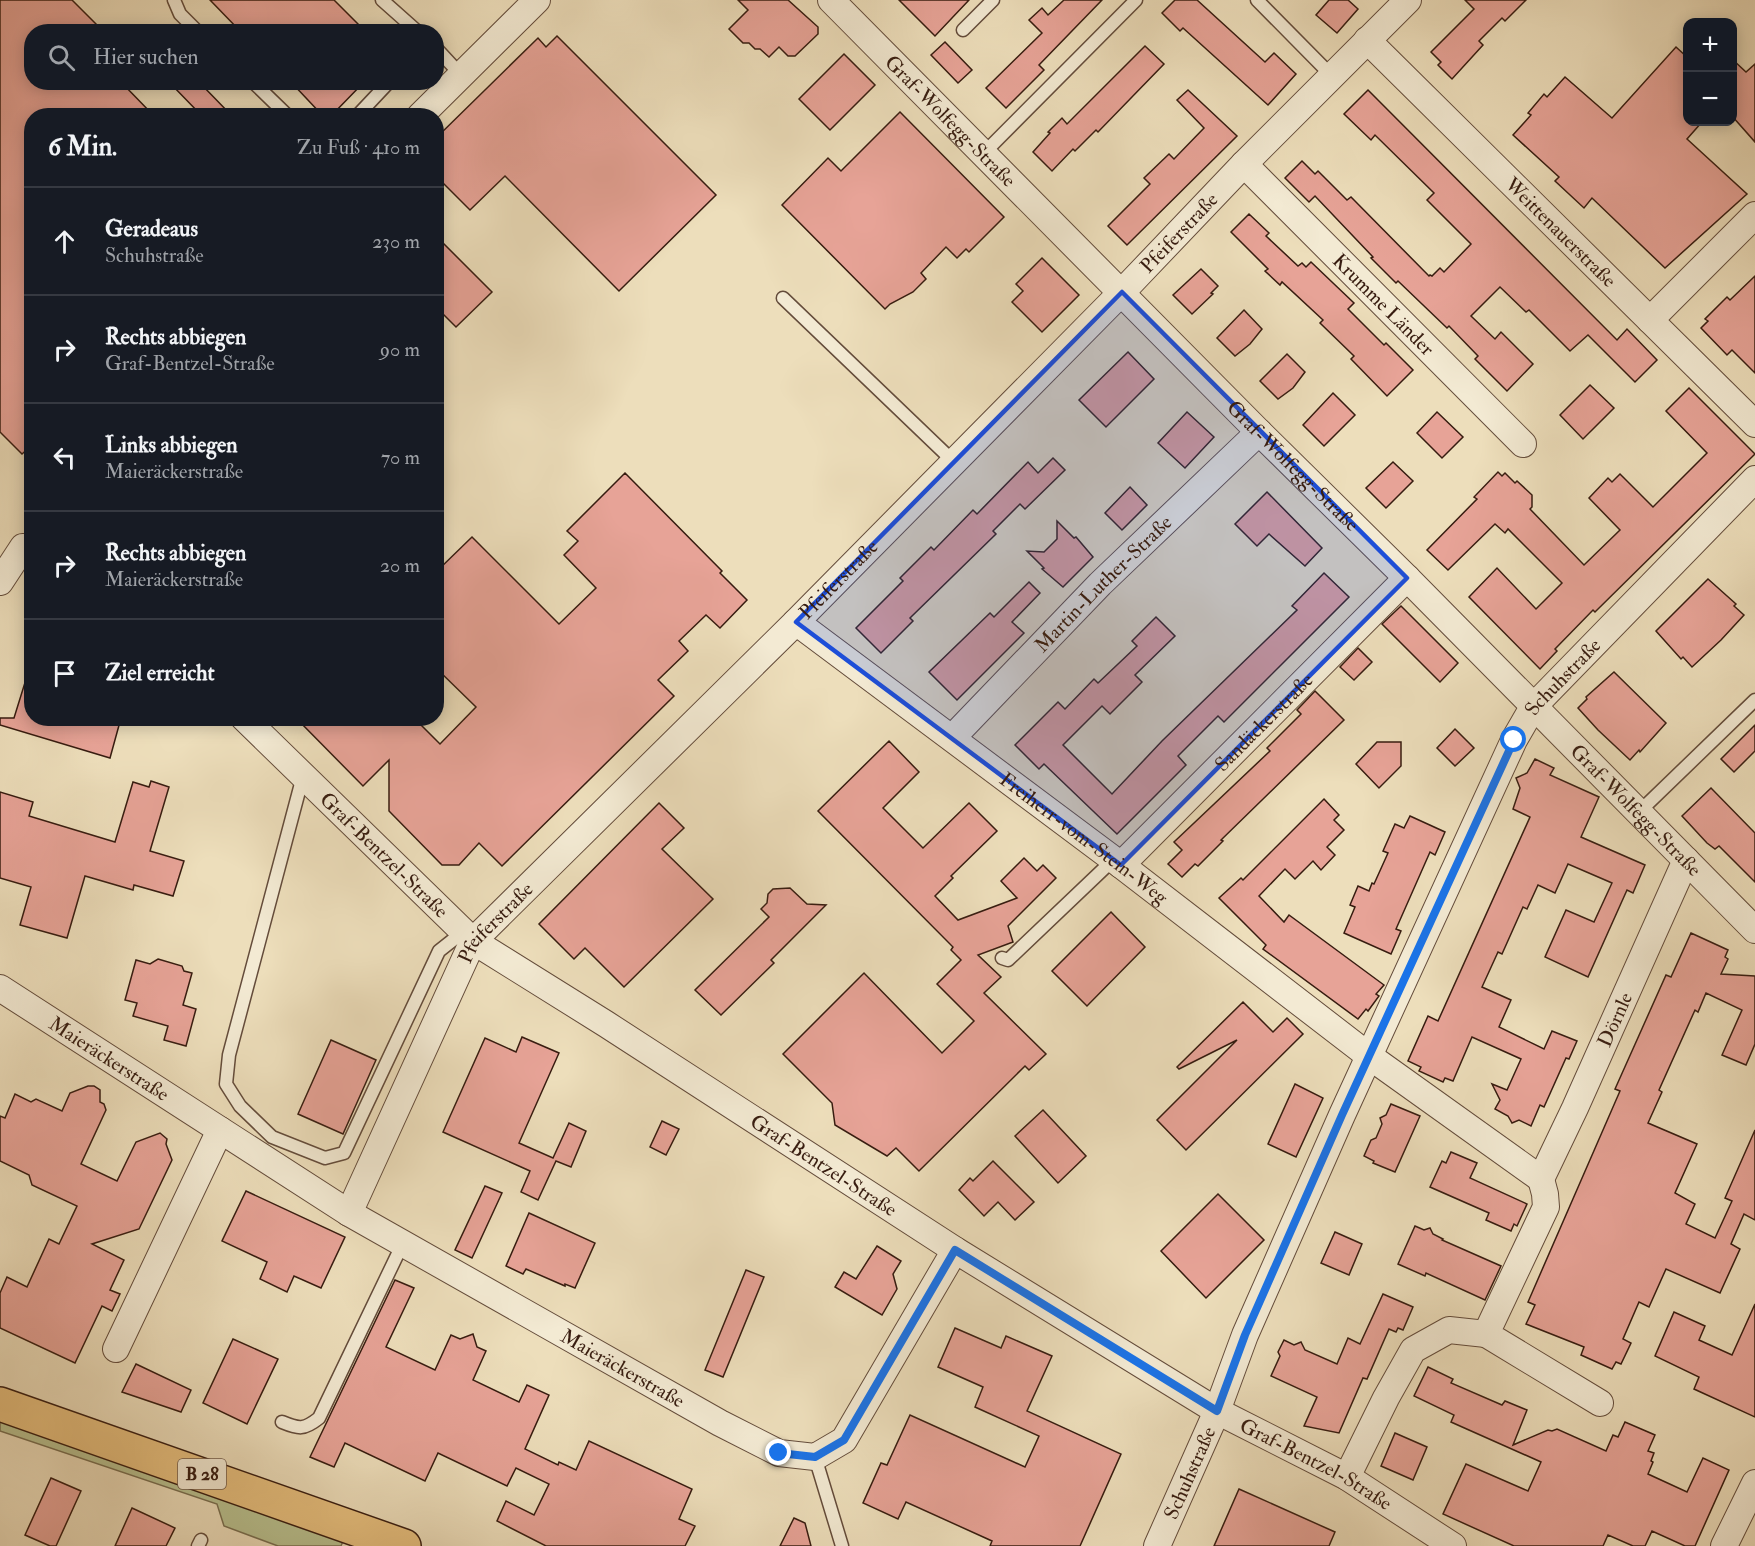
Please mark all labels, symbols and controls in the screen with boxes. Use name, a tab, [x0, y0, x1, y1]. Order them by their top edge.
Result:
map controls	[1683, 18, 1737, 126]
button: +	[1683, 18, 1737, 72]
search box	[24, 24, 444, 90]
icon: search	[45, 41, 78, 74]
text: Hier suchen	[93, 43, 199, 71]
street label: Graf-Wolfegg-Straße	[879, 50, 1021, 192]
button: −	[1683, 72, 1737, 126]
text: 6 Min.	[48, 131, 117, 163]
text: Zu Fuß · 410 m	[297, 135, 420, 160]
street label: Weittenauerstraße	[1499, 171, 1621, 293]
street label: Pfeiferstraße	[1135, 187, 1223, 278]
text: Geradeaus	[105, 215, 198, 243]
icon: ahead	[48, 225, 81, 258]
text: 230 m	[372, 229, 420, 254]
text: Schuhstraße	[105, 243, 204, 268]
street label: Krumme Länder	[1327, 248, 1440, 361]
text: Rechts abbiegen	[105, 323, 246, 351]
icon: right	[48, 333, 81, 366]
text: 90 m	[380, 337, 420, 362]
text: Graf-Bentzel-Straße	[105, 351, 275, 376]
street label: Graf-Wolfegg-Straße	[1222, 395, 1364, 537]
text: Links abbiegen	[105, 431, 238, 459]
icon: left	[48, 441, 81, 474]
text: 70 m	[381, 445, 420, 470]
text: Maieräckerstraße	[105, 459, 243, 484]
street label: Martin-Luther-Straße	[1029, 510, 1177, 658]
street label: Pfeiferstraße	[794, 535, 883, 625]
text: Rechts abbiegen	[105, 539, 246, 567]
icon: right	[48, 549, 81, 582]
text: 20 m	[380, 553, 420, 578]
text: Maieräckerstraße	[105, 567, 243, 592]
street label: Schuhstraße	[1519, 633, 1606, 720]
icon: arrive	[48, 657, 81, 690]
text: Ziel erreicht	[105, 659, 215, 687]
street label: Sandäckerstraße	[1210, 668, 1318, 777]
route start	[1500, 726, 1526, 752]
street label: Graf-Wolfegg-Straße	[1565, 739, 1707, 882]
street label: Freiherr-vom-Stein-Weg	[995, 767, 1174, 910]
street label: Graf-Bentzel-Straße	[315, 787, 454, 923]
street label: Pfeiferstraße	[453, 877, 538, 967]
street label: Dörnle	[1592, 988, 1638, 1051]
street label: Maieräckerstraße	[44, 1011, 174, 1107]
street label: Graf-Bentzel-Straße	[746, 1109, 902, 1222]
street label: Maieräckerstraße	[556, 1324, 689, 1413]
street label: Graf-Bentzel-Straße	[1236, 1413, 1397, 1516]
street label: Schuhstraße	[1159, 1423, 1221, 1523]
route end	[765, 1439, 791, 1465]
road number: B 28	[178, 1459, 226, 1489]

